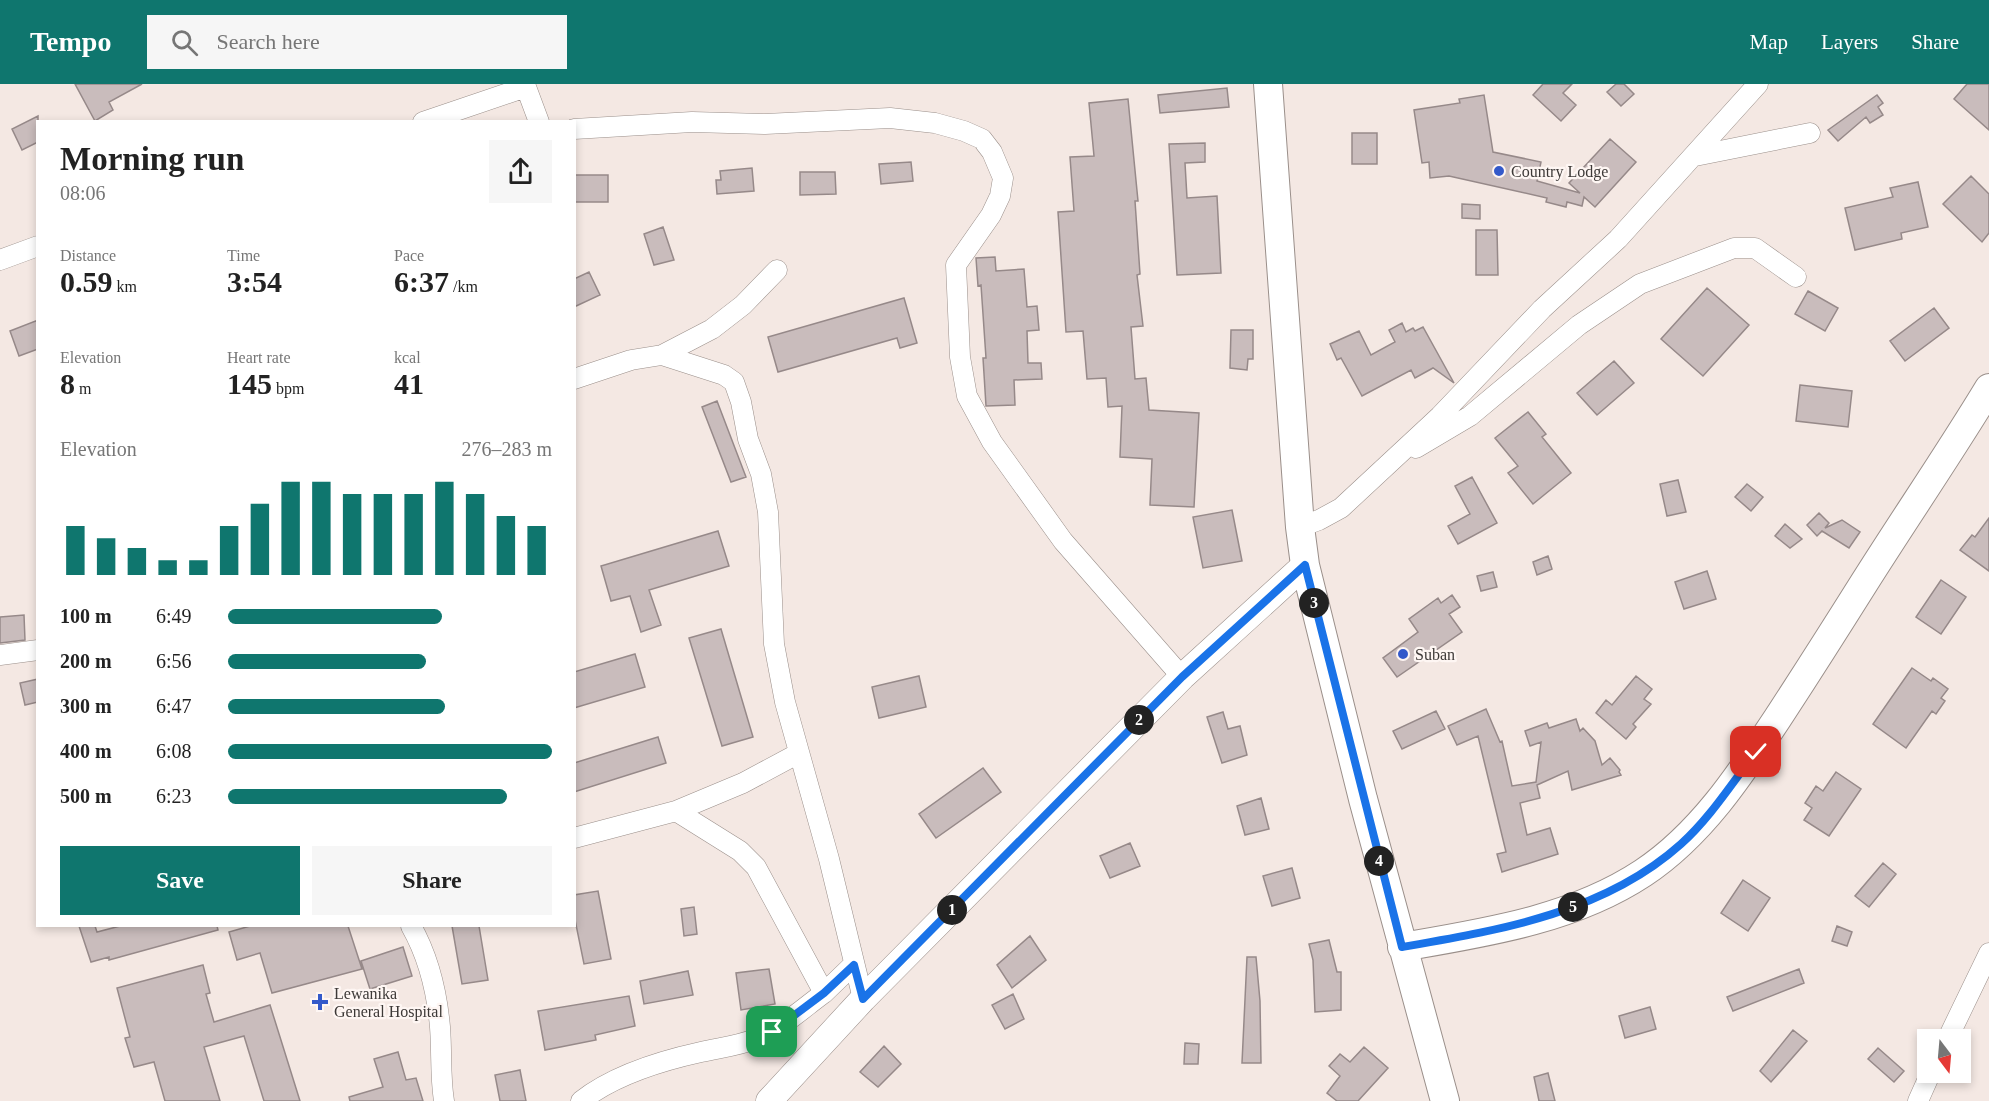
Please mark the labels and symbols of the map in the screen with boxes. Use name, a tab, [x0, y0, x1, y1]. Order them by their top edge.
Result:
place label: Country Lodge	[1511, 163, 1608, 181]
marker: Country Lodge	[1492, 164, 1506, 178]
pin: 3	[1299, 588, 1329, 618]
place label: Suban	[1415, 646, 1455, 663]
marker: Suban	[1396, 647, 1410, 661]
pin: 2	[1124, 705, 1154, 735]
pin	[1730, 726, 1781, 777]
pin: 4	[1364, 846, 1394, 876]
pin: 5	[1558, 892, 1588, 922]
pin: 1	[937, 895, 967, 925]
place label: Lewanika General Hospital	[334, 985, 443, 1021]
marker: Lewanika General Hospital	[311, 993, 329, 1011]
pin	[746, 1006, 797, 1057]
north arrow	[1917, 1029, 1971, 1083]

